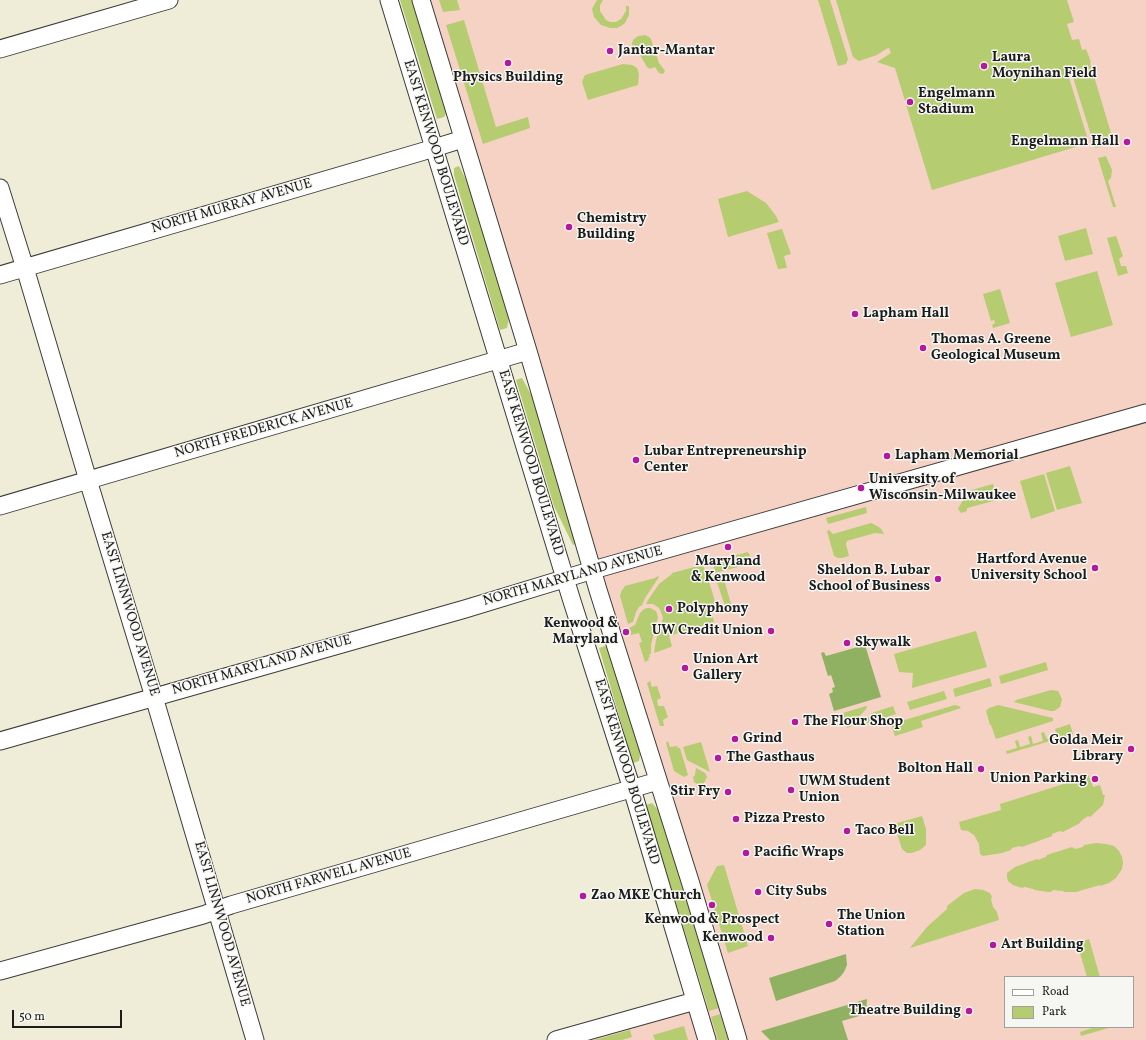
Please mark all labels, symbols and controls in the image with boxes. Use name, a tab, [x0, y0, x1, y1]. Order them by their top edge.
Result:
place label: Jantar-Mantar	[618, 43, 715, 59]
marker: Jantar-Mantar	[605, 46, 615, 56]
place label: Laura Moynihan Field	[992, 50, 1097, 82]
street label: EAST KENWOOD BOULEVARD	[399, 58, 471, 248]
marker: Physics Building	[503, 58, 513, 68]
marker: Laura Moynihan Field	[979, 61, 989, 71]
place label: Physics Building	[453, 70, 563, 86]
place label: Engelmann Stadium	[918, 86, 995, 118]
marker: Engelmann Stadium	[905, 97, 915, 107]
place label: Engelmann Hall	[1011, 134, 1119, 150]
marker: Engelmann Hall	[1122, 137, 1132, 147]
street label: NORTH MURRAY AVENUE	[150, 176, 314, 238]
place label: Chemistry Building	[577, 211, 647, 244]
marker: Chemistry Building	[564, 222, 574, 232]
place label: Lapham Hall	[863, 306, 949, 322]
marker: Lapham Hall	[850, 309, 860, 319]
place label: Thomas A. Greene Geological Museum	[931, 332, 1060, 364]
marker: Thomas A. Greene Geological Museum	[918, 343, 928, 353]
street label: EAST KENWOOD BOULEVARD	[494, 368, 566, 558]
street label: NORTH FREDERICK AVENUE	[173, 395, 355, 463]
place label: Lubar Entrepreneurship Center	[644, 444, 807, 476]
place label: Lapham Memorial	[895, 448, 1019, 464]
marker: Lapham Memorial	[882, 451, 892, 461]
marker: Lubar Entrepreneurship Center	[631, 455, 641, 465]
place label: University of Wisconsin-Milwaukee	[869, 472, 1016, 504]
marker: University of Wisconsin-Milwaukee	[856, 483, 866, 493]
street label: EAST LINNWOOD AVENUE	[96, 530, 162, 698]
marker: Maryland & Kenwood	[723, 542, 733, 552]
street label: NORTH MARYLAND AVENUE	[481, 543, 665, 611]
place label: Hartford Avenue University School	[971, 552, 1087, 584]
place label: Maryland & Kenwood	[691, 554, 765, 586]
place label: Sheldon B. Lubar School of Business	[809, 563, 930, 596]
marker: Hartford Avenue University School	[1090, 563, 1100, 573]
marker: Sheldon B. Lubar School of Business	[933, 574, 943, 584]
place label: Polyphony	[677, 601, 748, 617]
marker: Polyphony	[664, 604, 674, 614]
place label: Kenwood & Maryland	[544, 616, 618, 648]
place label: UW Credit Union	[652, 623, 763, 639]
marker: UW Credit Union	[766, 626, 776, 636]
marker: Kenwood & Maryland	[621, 627, 631, 637]
street label: NORTH MARYLAND AVENUE	[170, 632, 354, 700]
place label: Skywalk	[855, 635, 911, 651]
marker: Skywalk	[842, 638, 852, 648]
place label: Union Art Gallery	[693, 652, 758, 684]
marker: Union Art Gallery	[680, 663, 690, 673]
street label: EAST KENWOOD BOULEVARD	[590, 677, 662, 867]
place label: The Flour Shop	[803, 714, 903, 730]
marker: The Flour Shop	[790, 717, 800, 727]
place label: Grind	[743, 731, 782, 747]
place label: Golda Meir Library	[1049, 733, 1123, 766]
marker: Grind	[730, 734, 740, 744]
marker: Golda Meir Library	[1126, 744, 1136, 754]
place label: The Gasthaus	[726, 750, 815, 766]
marker: The Gasthaus	[713, 753, 723, 763]
place label: Bolton Hall	[898, 761, 973, 777]
marker: Bolton Hall	[976, 764, 986, 774]
place label: Union Parking	[990, 771, 1087, 787]
place label: UWM Student Union	[799, 774, 890, 806]
marker: Union Parking	[1090, 774, 1100, 784]
place label: Stir Fry	[670, 784, 720, 800]
marker: UWM Student Union	[786, 785, 796, 795]
marker: Stir Fry	[723, 787, 733, 797]
place label: Pizza Presto	[744, 811, 825, 827]
marker: Pizza Presto	[731, 814, 741, 824]
place label: Taco Bell	[855, 823, 914, 839]
marker: Taco Bell	[842, 826, 852, 836]
street label: EAST LINNWOOD AVENUE	[189, 839, 253, 1009]
street label: NORTH FARWELL AVENUE	[245, 845, 413, 909]
place label: Pacific Wraps	[754, 845, 844, 861]
marker: Pacific Wraps	[741, 848, 751, 858]
place label: City Subs	[766, 884, 827, 900]
marker: City Subs	[753, 887, 763, 897]
place label: Zao MKE Church	[591, 888, 702, 904]
marker: Zao MKE Church	[578, 891, 588, 901]
marker: Kenwood & Prospect	[707, 900, 717, 910]
place label: The Union Station	[837, 908, 905, 940]
place label: Kenwood & Prospect	[645, 912, 779, 928]
marker: The Union Station	[824, 919, 834, 929]
place label: Kenwood	[702, 930, 763, 946]
marker: Kenwood	[766, 933, 776, 943]
place label: Art Building	[1001, 937, 1084, 953]
marker: Art Building	[988, 940, 998, 950]
legend	[1004, 976, 1134, 1028]
text: Road	[1042, 984, 1069, 1000]
scale bar	[14, 1002, 124, 1028]
place label: Theatre Building	[849, 1003, 961, 1019]
text: Park	[1042, 1004, 1067, 1020]
marker: Theatre Building	[964, 1006, 974, 1016]
text: 50 m	[19, 1009, 45, 1025]

